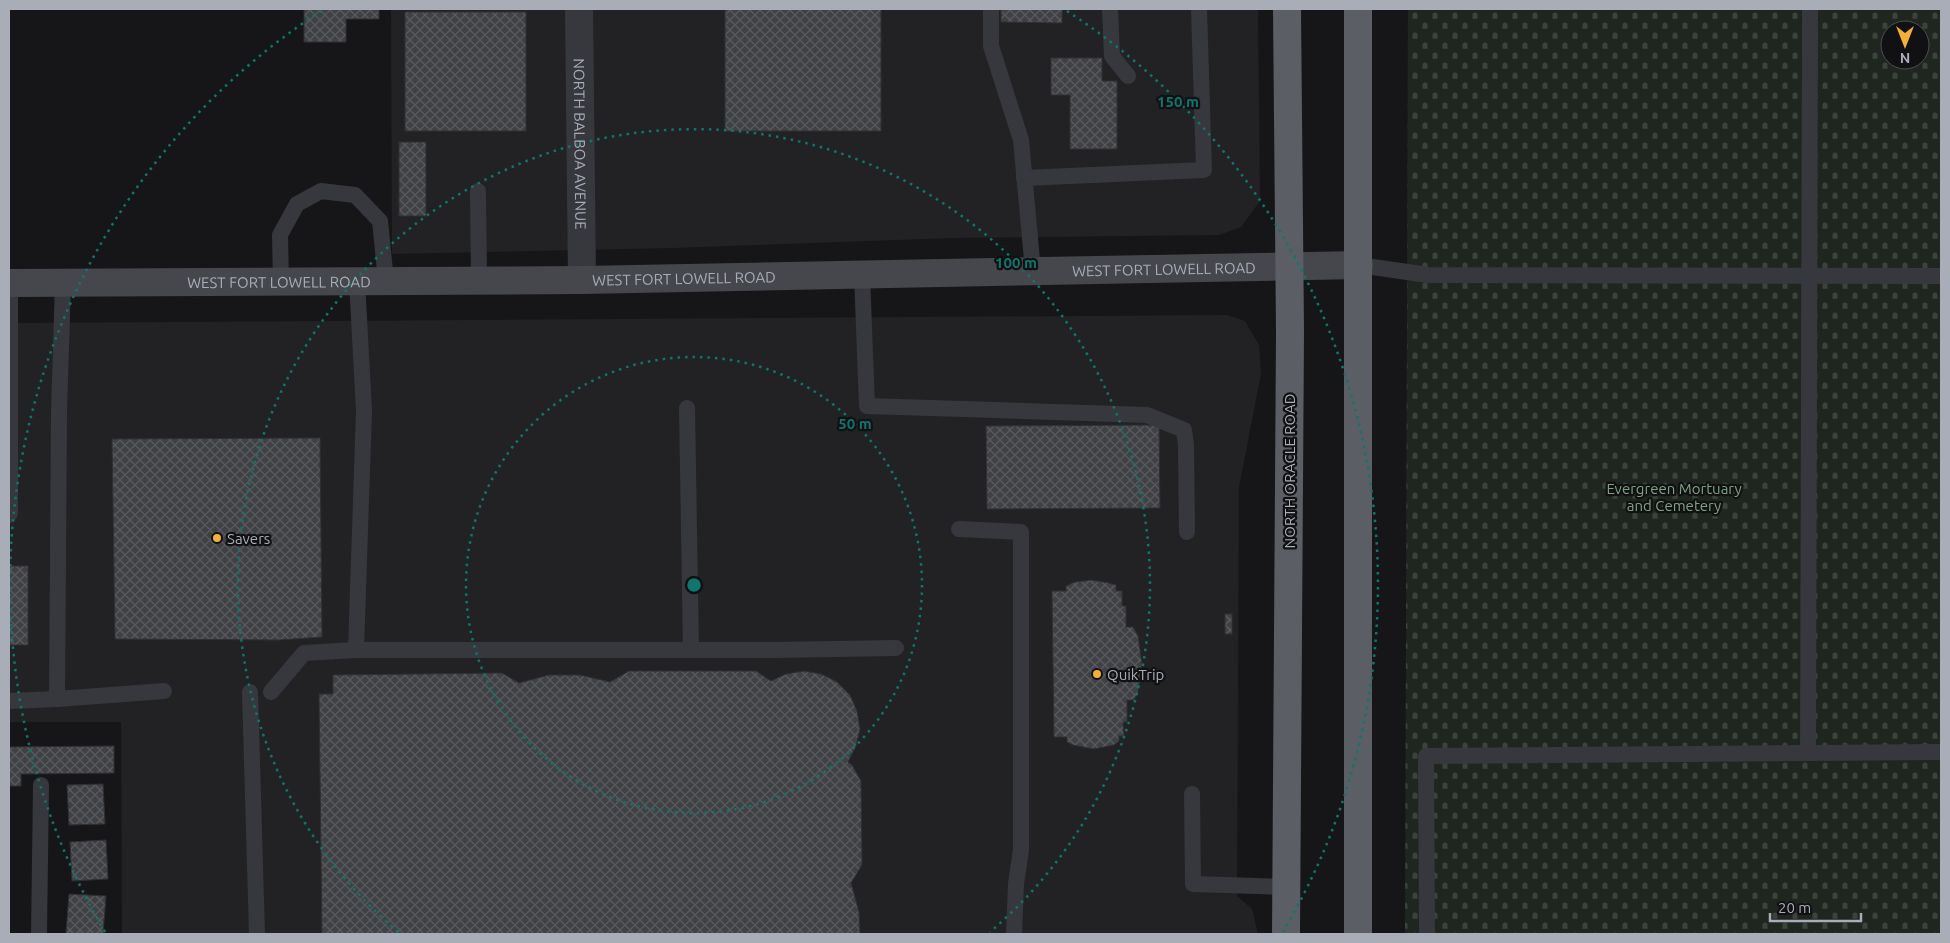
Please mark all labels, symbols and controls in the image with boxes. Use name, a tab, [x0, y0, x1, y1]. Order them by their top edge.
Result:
north arrow	[1880, 20, 1930, 70]
text: N	[1900, 50, 1910, 66]
street label: NORTH BALBOA AVENUE	[571, 58, 590, 230]
text: 150 m	[1157, 93, 1199, 110]
text: 100 m	[995, 254, 1037, 271]
street label: WEST FORT LOWELL ROAD	[1072, 258, 1256, 279]
street label: WEST FORT LOWELL ROAD	[592, 268, 776, 288]
street label: WEST FORT LOWELL ROAD	[187, 273, 371, 291]
street label: NORTH ORACLE ROAD	[1281, 394, 1298, 548]
text: 50 m	[838, 415, 872, 432]
park label: Evergreen Mortuary and Cemetery	[1606, 480, 1742, 514]
place label: Savers	[227, 530, 270, 547]
marker: Savers	[211, 532, 223, 544]
centre of rings	[685, 576, 703, 594]
place label: QuikTrip	[1107, 666, 1164, 683]
marker: QuikTrip	[1091, 668, 1103, 680]
scale bar	[1770, 890, 1861, 922]
text: 20 m	[1778, 899, 1811, 916]

